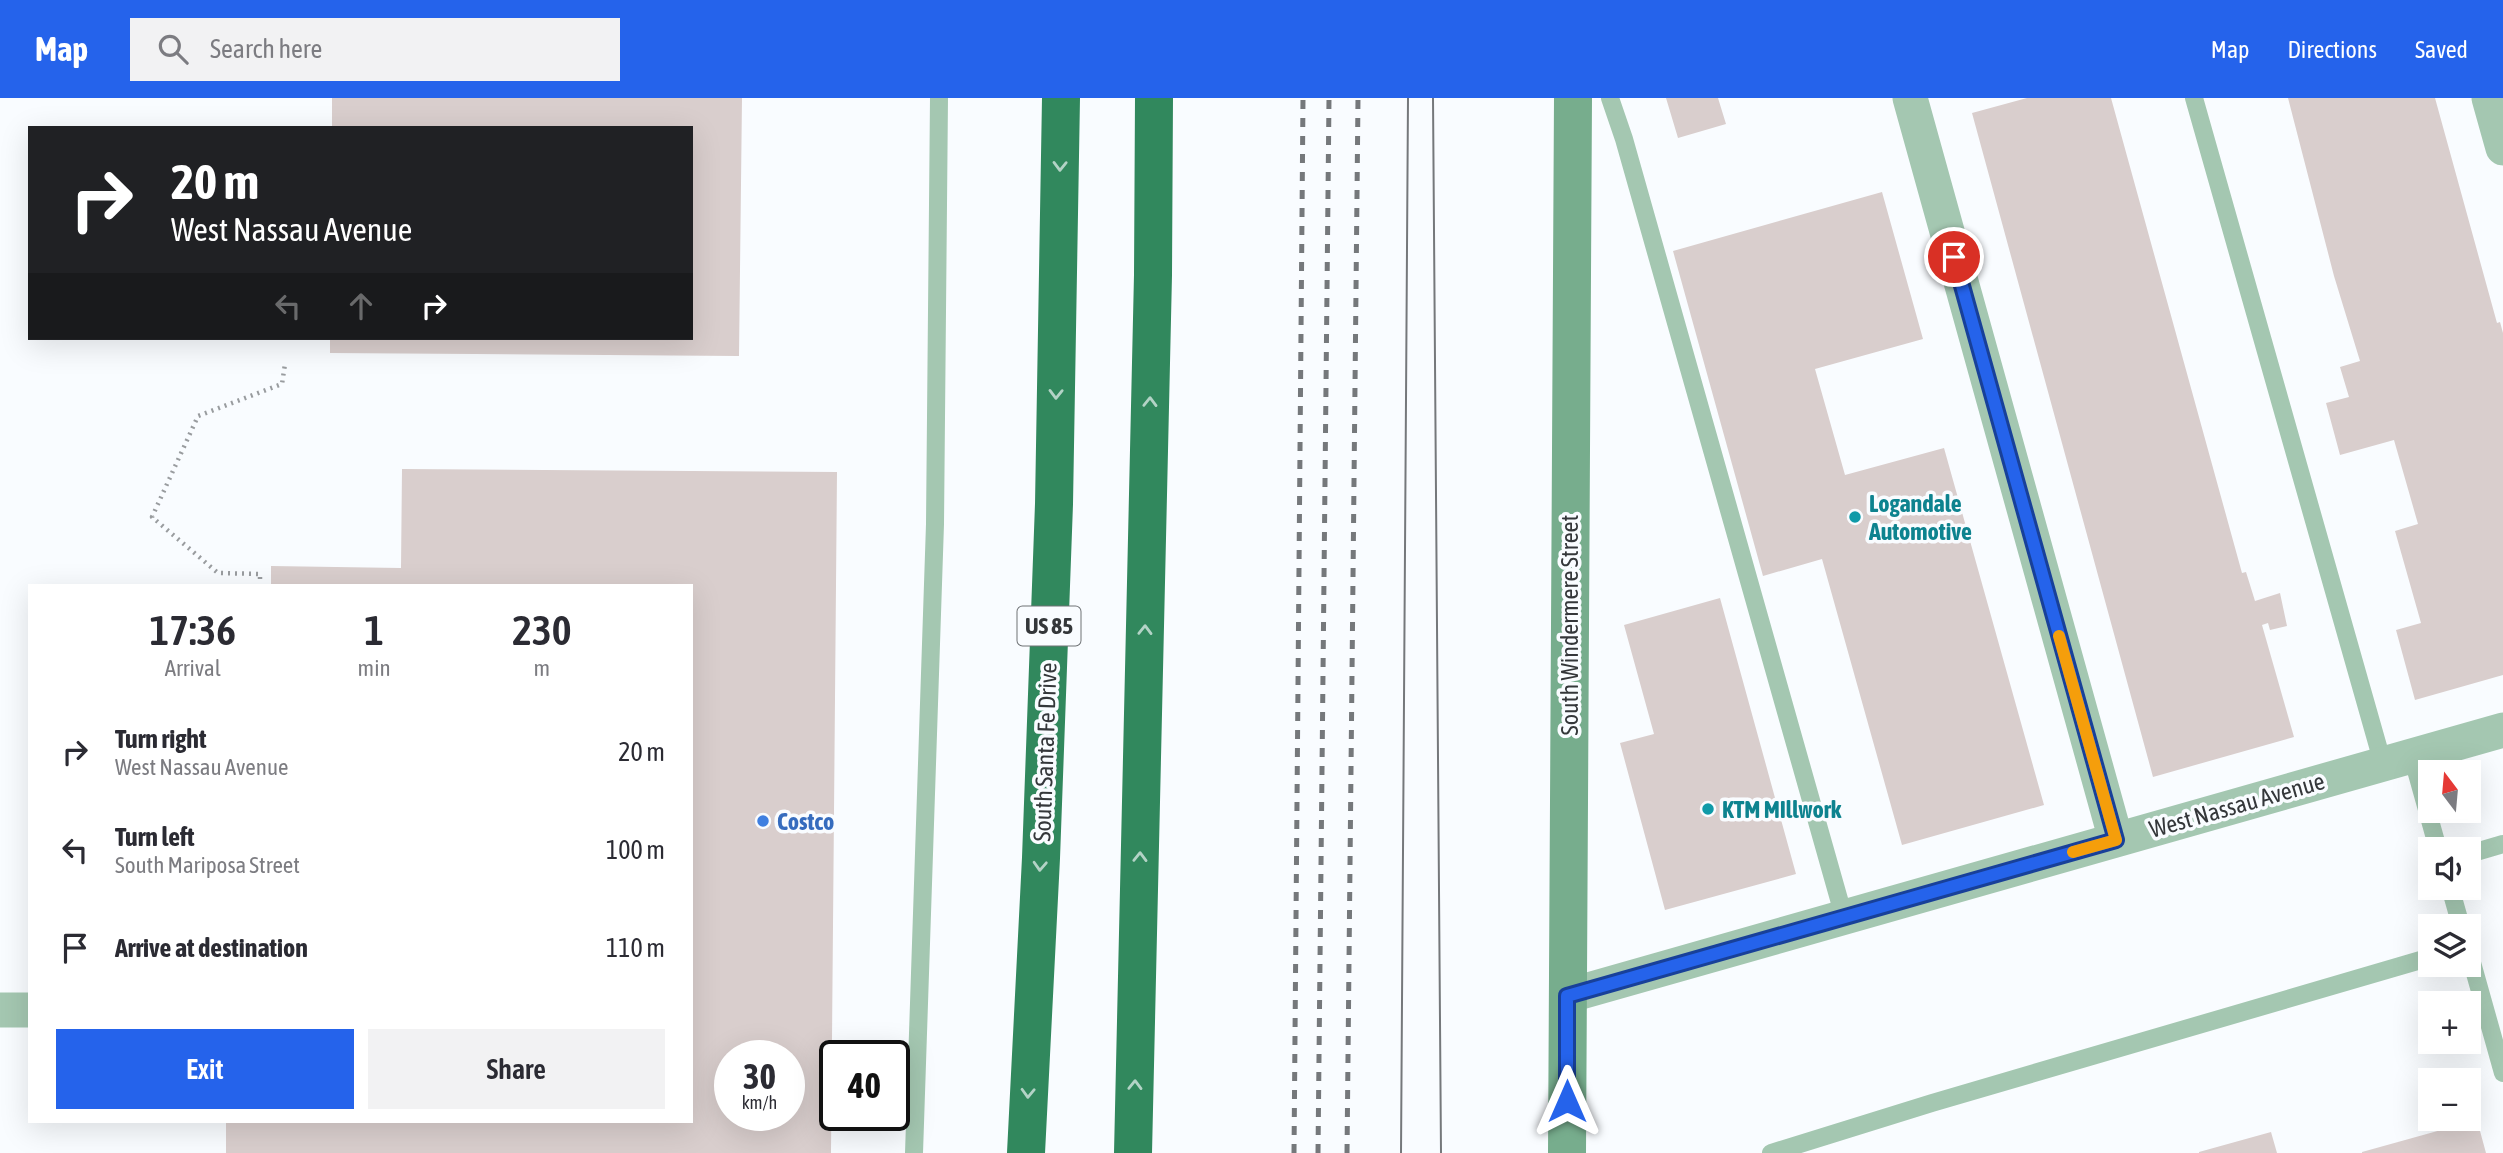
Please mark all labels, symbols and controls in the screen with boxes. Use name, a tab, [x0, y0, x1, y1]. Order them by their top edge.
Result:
search box	[130, 18, 620, 81]
text: Map	[35, 30, 88, 68]
icon: search	[154, 30, 192, 68]
text: Search here	[210, 34, 322, 64]
text: Map	[2211, 36, 2249, 63]
text: Directions	[2287, 36, 2377, 63]
text: Saved	[2415, 36, 2468, 63]
text: 20 m	[171, 153, 259, 209]
icon: right	[56, 154, 147, 245]
one-way arrow	[1052, 161, 1067, 172]
text: West Nassau Avenue	[171, 211, 412, 248]
pin	[1924, 227, 1984, 287]
icon: arrive	[1935, 238, 1973, 276]
icon: left	[269, 287, 307, 325]
icon: ahead	[342, 287, 380, 325]
icon: right	[415, 287, 453, 325]
one-way arrow	[1048, 389, 1064, 399]
one-way arrow	[1142, 397, 1158, 407]
place label: Logandale Automotive	[1868, 490, 1972, 545]
marker: Logandale Automotive	[1847, 509, 1863, 525]
street label: South Windermere Street	[1556, 515, 1583, 735]
text: 17:36	[150, 606, 236, 654]
text: 1	[364, 606, 384, 654]
text: 230	[512, 606, 571, 654]
road number: US 85	[1018, 606, 1080, 646]
one-way arrow	[1138, 624, 1153, 635]
text: Arrival	[165, 655, 221, 681]
text: min	[358, 655, 391, 681]
text: m	[534, 655, 550, 681]
street label: South Santa Fe Drive	[1028, 662, 1062, 842]
text: Turn right	[115, 724, 206, 754]
icon: right	[56, 733, 94, 771]
text: 20 m	[618, 737, 665, 767]
text: West Nassau Avenue	[115, 754, 288, 780]
north arrow	[2418, 760, 2482, 822]
map controls	[2418, 760, 2481, 1131]
street label: West Nassau Avenue	[2146, 767, 2328, 843]
place label: KTM MIllwork	[1722, 796, 1842, 823]
marker: KTM MIllwork	[1700, 801, 1716, 817]
place label: Costco	[777, 808, 834, 835]
marker: Costco	[755, 813, 771, 829]
text: Turn left	[115, 822, 195, 852]
icon: left	[56, 831, 94, 869]
text: 100 m	[606, 835, 665, 865]
button: sound	[2418, 837, 2481, 900]
text: South Mariposa Street	[115, 852, 300, 878]
one-way arrow	[1132, 852, 1148, 862]
one-way arrow	[1033, 861, 1048, 872]
button: layers	[2418, 914, 2481, 977]
icon: arrive	[56, 929, 94, 967]
text: Arrive at destination	[115, 933, 308, 963]
text: 110 m	[606, 933, 665, 963]
button: +	[2418, 991, 2481, 1054]
button: Exit	[56, 1029, 354, 1109]
button: Share	[368, 1029, 665, 1109]
speed limit sign: 40	[819, 1040, 910, 1131]
text: 30	[743, 1056, 776, 1096]
position arrow	[1530, 1064, 1604, 1138]
button: −	[2418, 1068, 2481, 1131]
one-way arrow	[1127, 1079, 1142, 1090]
one-way arrow	[1020, 1088, 1035, 1099]
text: km/h	[742, 1092, 777, 1113]

